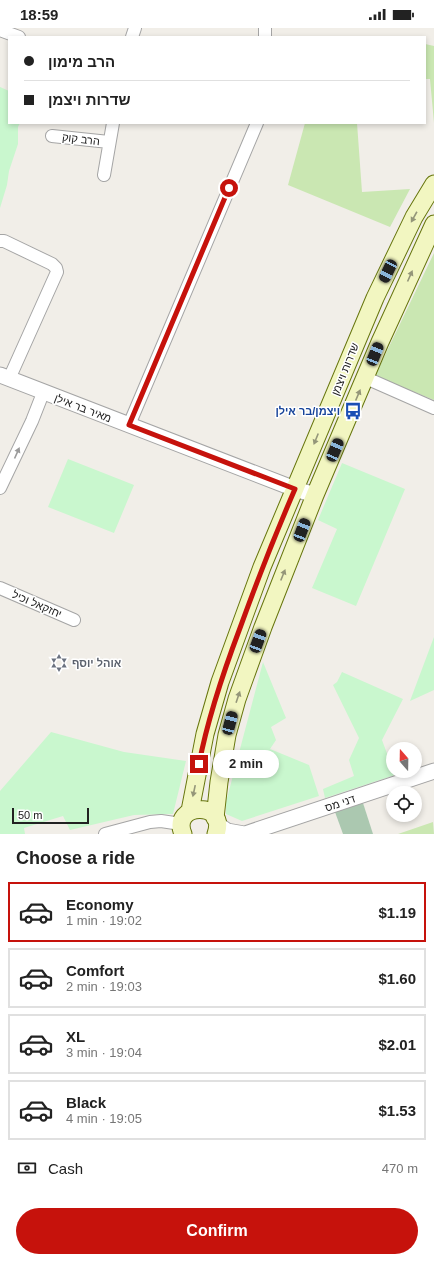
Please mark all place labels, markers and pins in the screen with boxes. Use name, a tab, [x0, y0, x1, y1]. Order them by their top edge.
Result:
bus stop icon: ויצמן/בר אילן	[343, 401, 363, 421]
place label: ויצמן/בר אילן	[275, 405, 340, 417]
synagogue icon: אוהל יוסף	[49, 653, 69, 673]
place label: אוהל יוסף	[72, 657, 122, 669]

